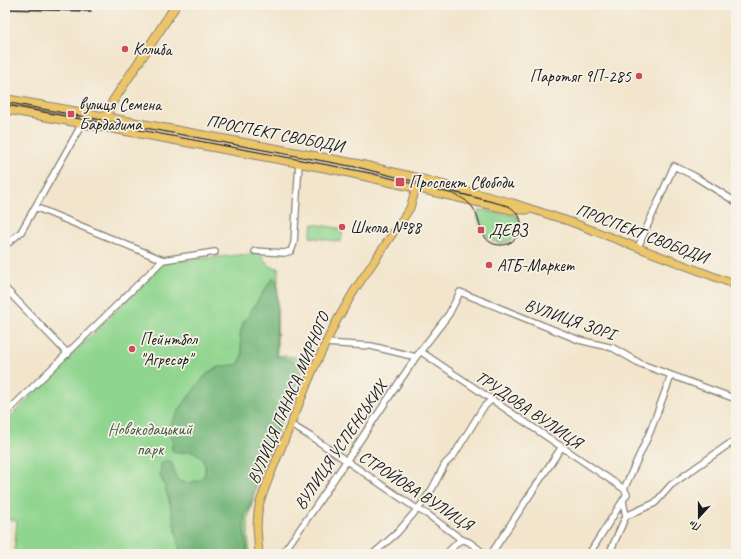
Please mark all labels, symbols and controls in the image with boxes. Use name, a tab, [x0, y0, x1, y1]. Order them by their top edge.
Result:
place label: Колиба	[133, 39, 173, 60]
marker: Колиба	[120, 44, 130, 54]
place label: Паротяг 9П-285	[530, 66, 632, 87]
marker: Паротяг 9П-285	[634, 71, 644, 81]
place label: вулиця Семена Бардадима	[79, 94, 163, 135]
marker: вулиця Семена Бардадима	[66, 109, 76, 119]
street label: ПРОСПЕКТ СВОБОДИ	[205, 110, 348, 158]
place label: Проспект Свободи	[409, 172, 515, 193]
marker: Проспект Свободи	[394, 176, 406, 188]
street label: ПРОСПЕКТ СВОБОДИ	[573, 199, 713, 269]
place label: Школа №88	[350, 217, 423, 238]
place label: ДЕВЗ	[489, 220, 529, 241]
marker: Школа №88	[337, 222, 347, 232]
marker: ДЕВЗ	[476, 225, 486, 235]
place label: АТБ-Маркет	[497, 255, 575, 276]
marker: АТБ-Маркет	[484, 260, 494, 270]
street label: ВУЛИЦЯ ЗОРІ	[522, 294, 622, 346]
street label: ВУЛИЦЯ ПАНАСА МИРНОГО	[243, 308, 335, 487]
place label: Пейнтбол "Агресор"	[140, 329, 198, 370]
marker: Пейнтбол "Агресор"	[127, 344, 137, 354]
street label: ТРУДОВА ВУЛИЦЯ	[471, 366, 589, 454]
street label: ВУЛИЦЯ УСПЕНСЬКИХ	[290, 374, 393, 514]
park label: Новокодацький парк	[108, 419, 193, 460]
street label: СТРОЙОВА ВУЛИЦЯ	[355, 446, 478, 536]
north arrow	[679, 497, 719, 537]
text: Пн	[686, 517, 703, 535]

